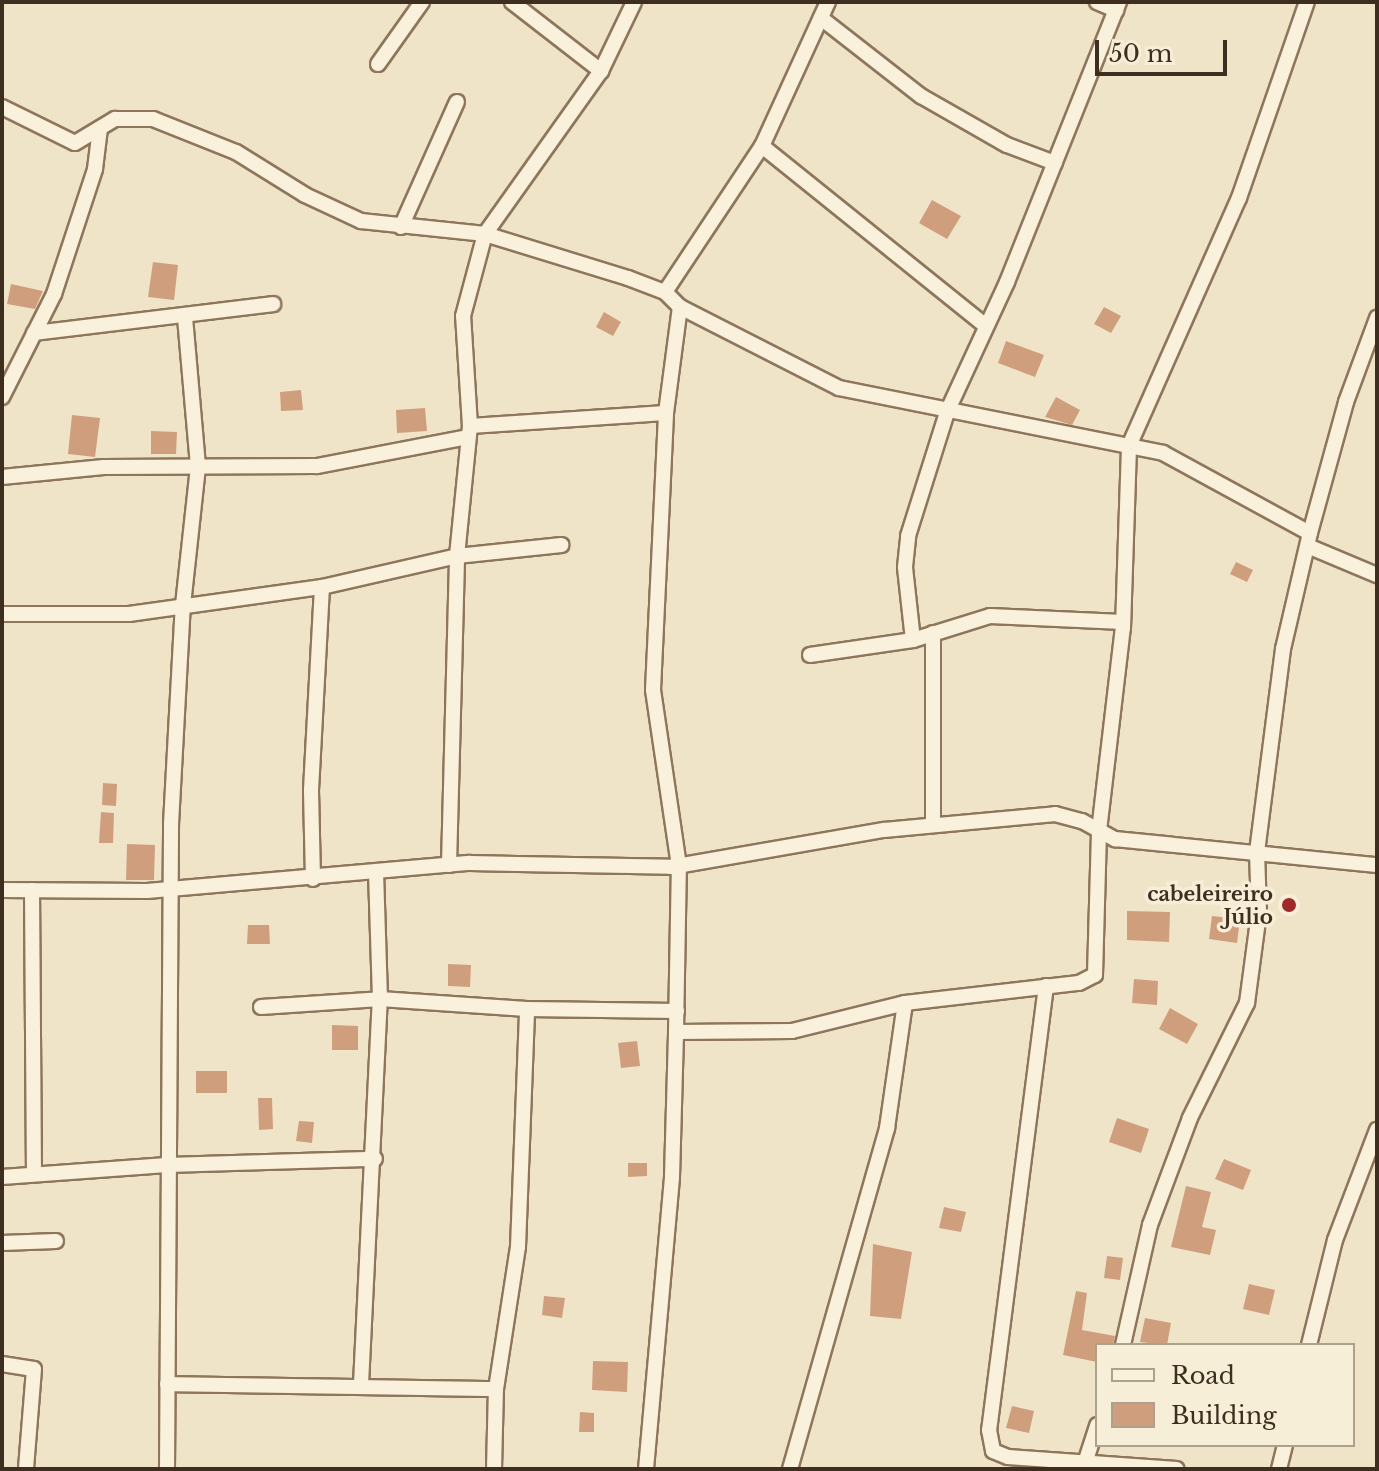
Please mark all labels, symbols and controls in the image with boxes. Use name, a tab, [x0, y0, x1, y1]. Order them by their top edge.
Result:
scale bar	[1099, 24, 1231, 74]
text: 50 m	[1109, 39, 1172, 68]
place label: cabeleireiro Júlio	[1147, 882, 1273, 929]
marker: cabeleireiro Júlio	[1280, 896, 1298, 914]
legend	[1095, 1343, 1355, 1447]
text: Road	[1171, 1361, 1235, 1390]
text: Building	[1171, 1401, 1277, 1430]

